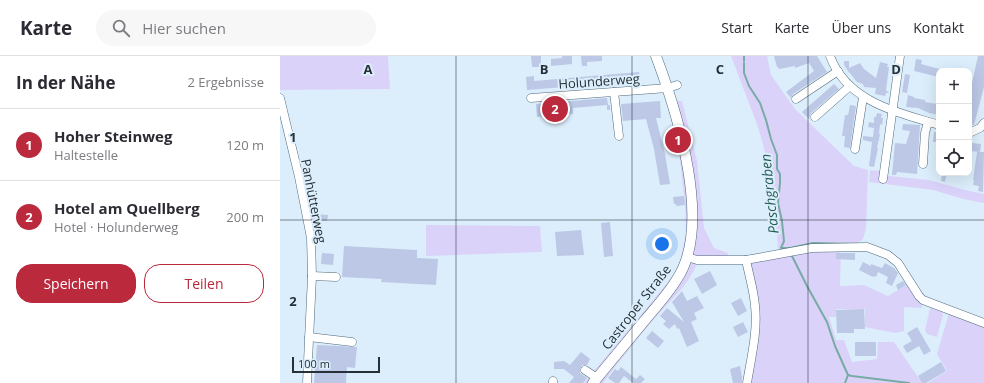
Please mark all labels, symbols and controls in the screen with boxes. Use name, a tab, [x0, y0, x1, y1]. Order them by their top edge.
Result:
search box	[96, 10, 376, 46]
text: Karte	[20, 15, 72, 41]
icon: search	[110, 17, 132, 39]
text: Hier suchen	[142, 18, 226, 38]
text: Start	[721, 18, 753, 37]
text: Karte	[775, 18, 809, 37]
text: Über uns	[831, 18, 891, 37]
text: Kontakt	[913, 18, 964, 37]
text: A	[364, 60, 373, 78]
text: B	[540, 60, 549, 78]
text: C	[716, 60, 724, 78]
text: D	[891, 60, 901, 78]
map controls	[936, 68, 972, 176]
button: +	[936, 68, 972, 104]
street label: Holunderweg	[558, 69, 640, 93]
text: In der Nähe	[16, 71, 115, 94]
text: 2 Ergebnisse	[187, 73, 264, 91]
pin: 2	[542, 94, 568, 124]
button: −	[936, 104, 972, 140]
pin: 1	[665, 125, 691, 155]
text: Hoher Steinweg	[54, 126, 172, 146]
text: 1	[289, 128, 297, 146]
text: 1	[25, 136, 33, 154]
text: 120 m	[226, 136, 264, 154]
button: locate	[936, 140, 972, 176]
text: Haltestelle	[54, 146, 118, 164]
water label: Paschgraben	[755, 153, 783, 235]
street label: Panhütterweg	[297, 157, 331, 245]
text: Hotel am Quellberg	[54, 198, 200, 218]
text: 2	[25, 208, 33, 226]
text: 200 m	[226, 208, 264, 226]
text: Hotel · Holunderweg	[54, 218, 178, 236]
your location	[652, 234, 672, 254]
street label: Castroper Straße	[597, 261, 675, 353]
button: Speichern	[16, 264, 136, 303]
button: Teilen	[144, 264, 264, 303]
text: 2	[289, 292, 297, 310]
scale bar	[292, 355, 380, 374]
text: 100 m	[298, 356, 330, 371]

